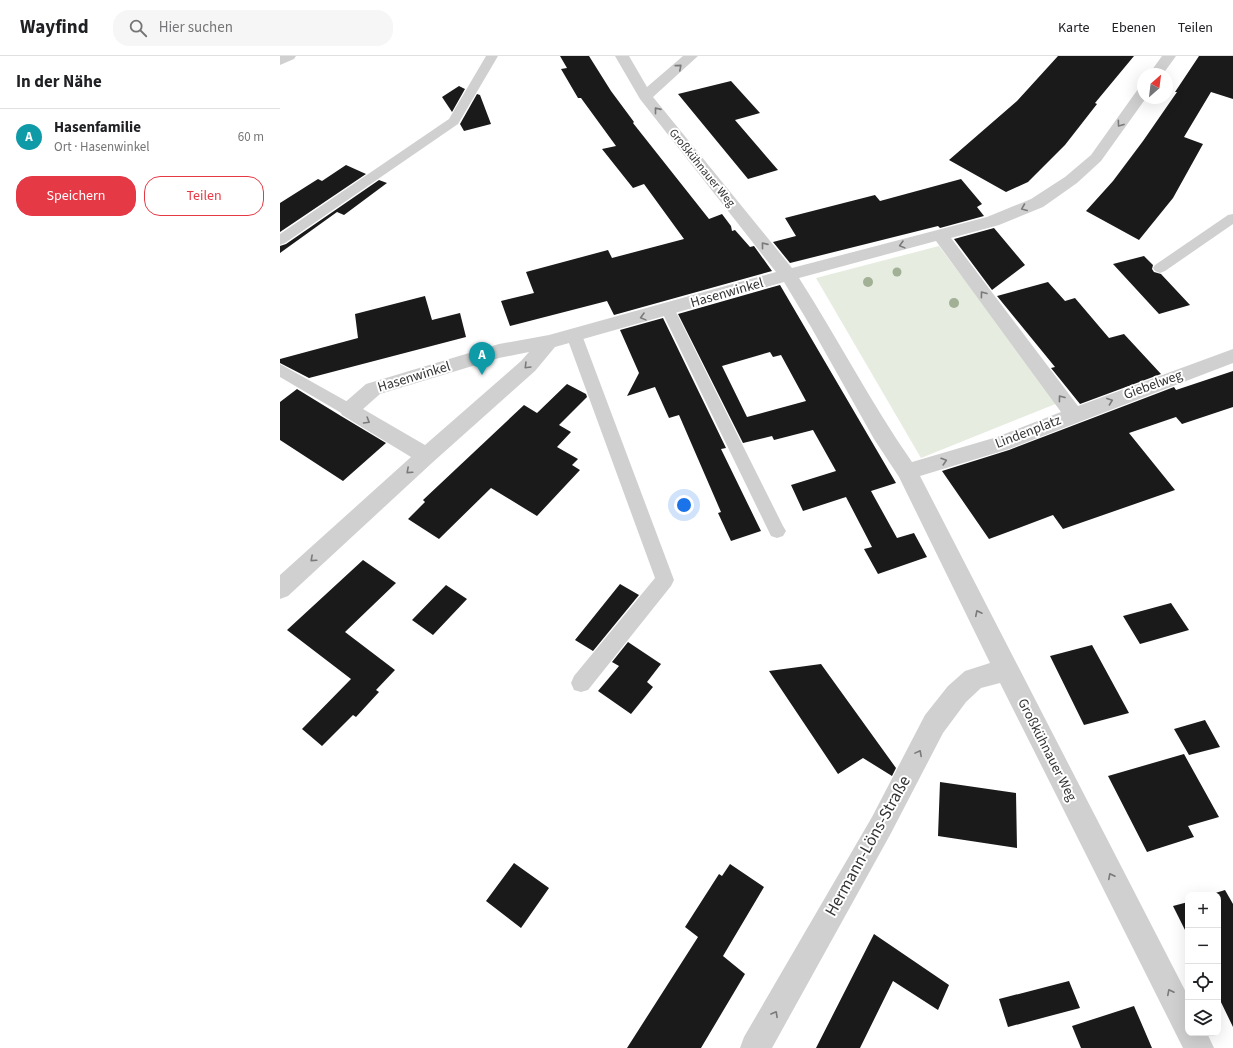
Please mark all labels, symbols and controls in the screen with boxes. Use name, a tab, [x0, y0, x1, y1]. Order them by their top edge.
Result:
search box	[113, 10, 393, 46]
text: Wayfind	[20, 14, 89, 41]
icon: search	[127, 17, 149, 39]
text: Hier suchen	[159, 17, 233, 38]
text: Karte	[1058, 18, 1090, 38]
text: Ebenen	[1112, 18, 1156, 38]
text: Teilen	[1178, 18, 1213, 38]
one-way arrow	[674, 64, 681, 71]
north arrow	[1137, 68, 1173, 104]
text: In der Nähe	[16, 70, 102, 94]
one-way arrow	[654, 108, 661, 115]
text: Hasenfamilie	[54, 117, 141, 138]
one-way arrow	[1117, 120, 1125, 127]
street label: Großkühnauer Weg	[665, 125, 739, 211]
text: A	[25, 128, 33, 146]
text: 60 m	[238, 128, 264, 146]
text: Ort · Hasenwinkel	[54, 138, 150, 156]
button: Speichern	[16, 176, 136, 216]
button: Teilen	[144, 176, 264, 216]
one-way arrow	[1021, 204, 1028, 212]
one-way arrow	[899, 240, 906, 249]
one-way arrow	[762, 242, 769, 249]
street label: Hasenwinkel	[688, 273, 766, 313]
one-way arrow	[981, 292, 988, 299]
one-way arrow	[640, 312, 647, 321]
pin: A	[469, 342, 495, 375]
street label: Hasenwinkel	[375, 356, 453, 398]
one-way arrow	[524, 362, 532, 369]
street label: Giebelweg	[1121, 365, 1185, 405]
one-way arrow	[1059, 396, 1066, 403]
one-way arrow	[1107, 398, 1114, 406]
street label: Lindenplatz	[992, 410, 1064, 454]
one-way arrow	[363, 416, 370, 423]
one-way arrow	[941, 457, 948, 465]
one-way arrow	[406, 467, 414, 474]
your location	[674, 495, 694, 515]
one-way arrow	[310, 554, 318, 562]
one-way arrow	[975, 610, 983, 618]
street label: Großkühnauer Weg	[1012, 695, 1082, 805]
one-way arrow	[914, 750, 922, 758]
street label: Hermann-Löns-Straße	[819, 771, 917, 921]
one-way arrow	[1108, 873, 1116, 881]
map controls	[1185, 892, 1221, 1036]
button: +	[1185, 892, 1221, 928]
button: −	[1185, 928, 1221, 964]
button: locate	[1185, 964, 1221, 1000]
one-way arrow	[1167, 989, 1175, 996]
button: layers	[1185, 1000, 1221, 1036]
one-way arrow	[770, 1011, 777, 1018]

